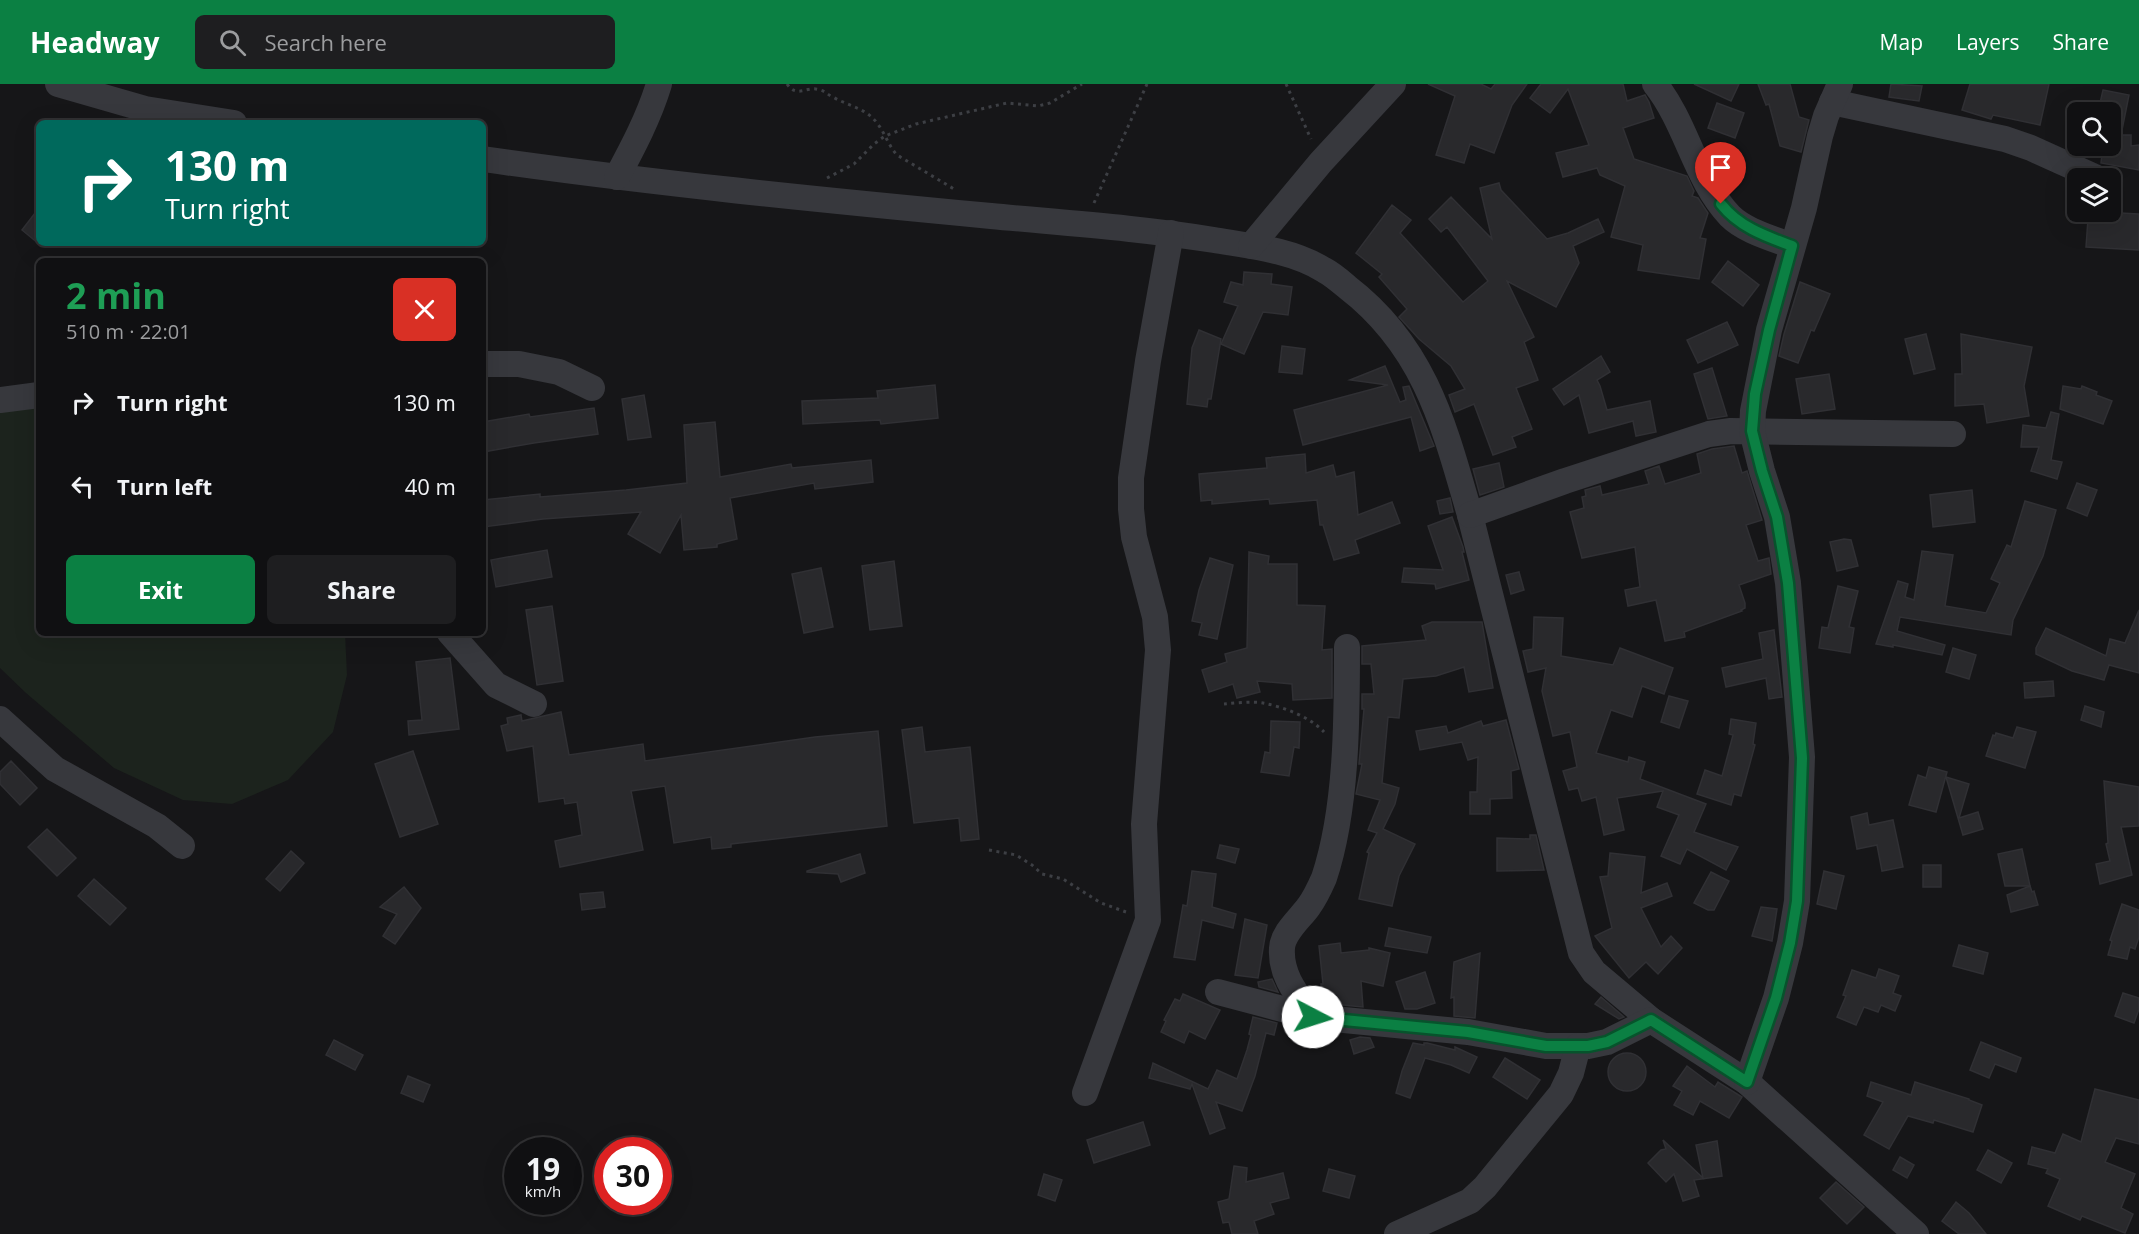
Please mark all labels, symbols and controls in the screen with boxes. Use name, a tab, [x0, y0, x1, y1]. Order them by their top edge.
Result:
search box	[195, 15, 615, 69]
text: Headway	[30, 23, 159, 61]
icon: search	[216, 26, 249, 59]
text: Search here	[264, 27, 387, 57]
text: Map	[1880, 28, 1923, 56]
text: Layers	[1956, 28, 2020, 56]
text: Share	[2053, 28, 2109, 56]
map controls	[2067, 102, 2121, 222]
button: search	[2067, 102, 2121, 156]
text: 130 m	[165, 136, 289, 193]
pin	[1695, 142, 1746, 204]
icon: right	[66, 144, 144, 222]
icon: arrive	[1704, 151, 1737, 184]
button: layers	[2067, 168, 2121, 222]
text: Turn right	[165, 190, 290, 227]
text: 2 min	[66, 271, 166, 320]
button: close	[393, 278, 456, 341]
text: 510 m · 22:01	[66, 318, 191, 345]
icon: right	[66, 386, 99, 419]
text: Turn right	[117, 387, 228, 417]
text: 130 m	[392, 387, 456, 417]
icon: left	[66, 470, 99, 503]
text: Turn left	[117, 471, 212, 501]
text: 40 m	[405, 471, 456, 501]
button: Exit	[66, 555, 255, 624]
button: Share	[267, 555, 456, 624]
position arrow	[1281, 985, 1345, 1049]
speed limit sign: 30	[594, 1137, 672, 1215]
text: 19	[526, 1148, 560, 1189]
text: km/h	[525, 1181, 561, 1201]

